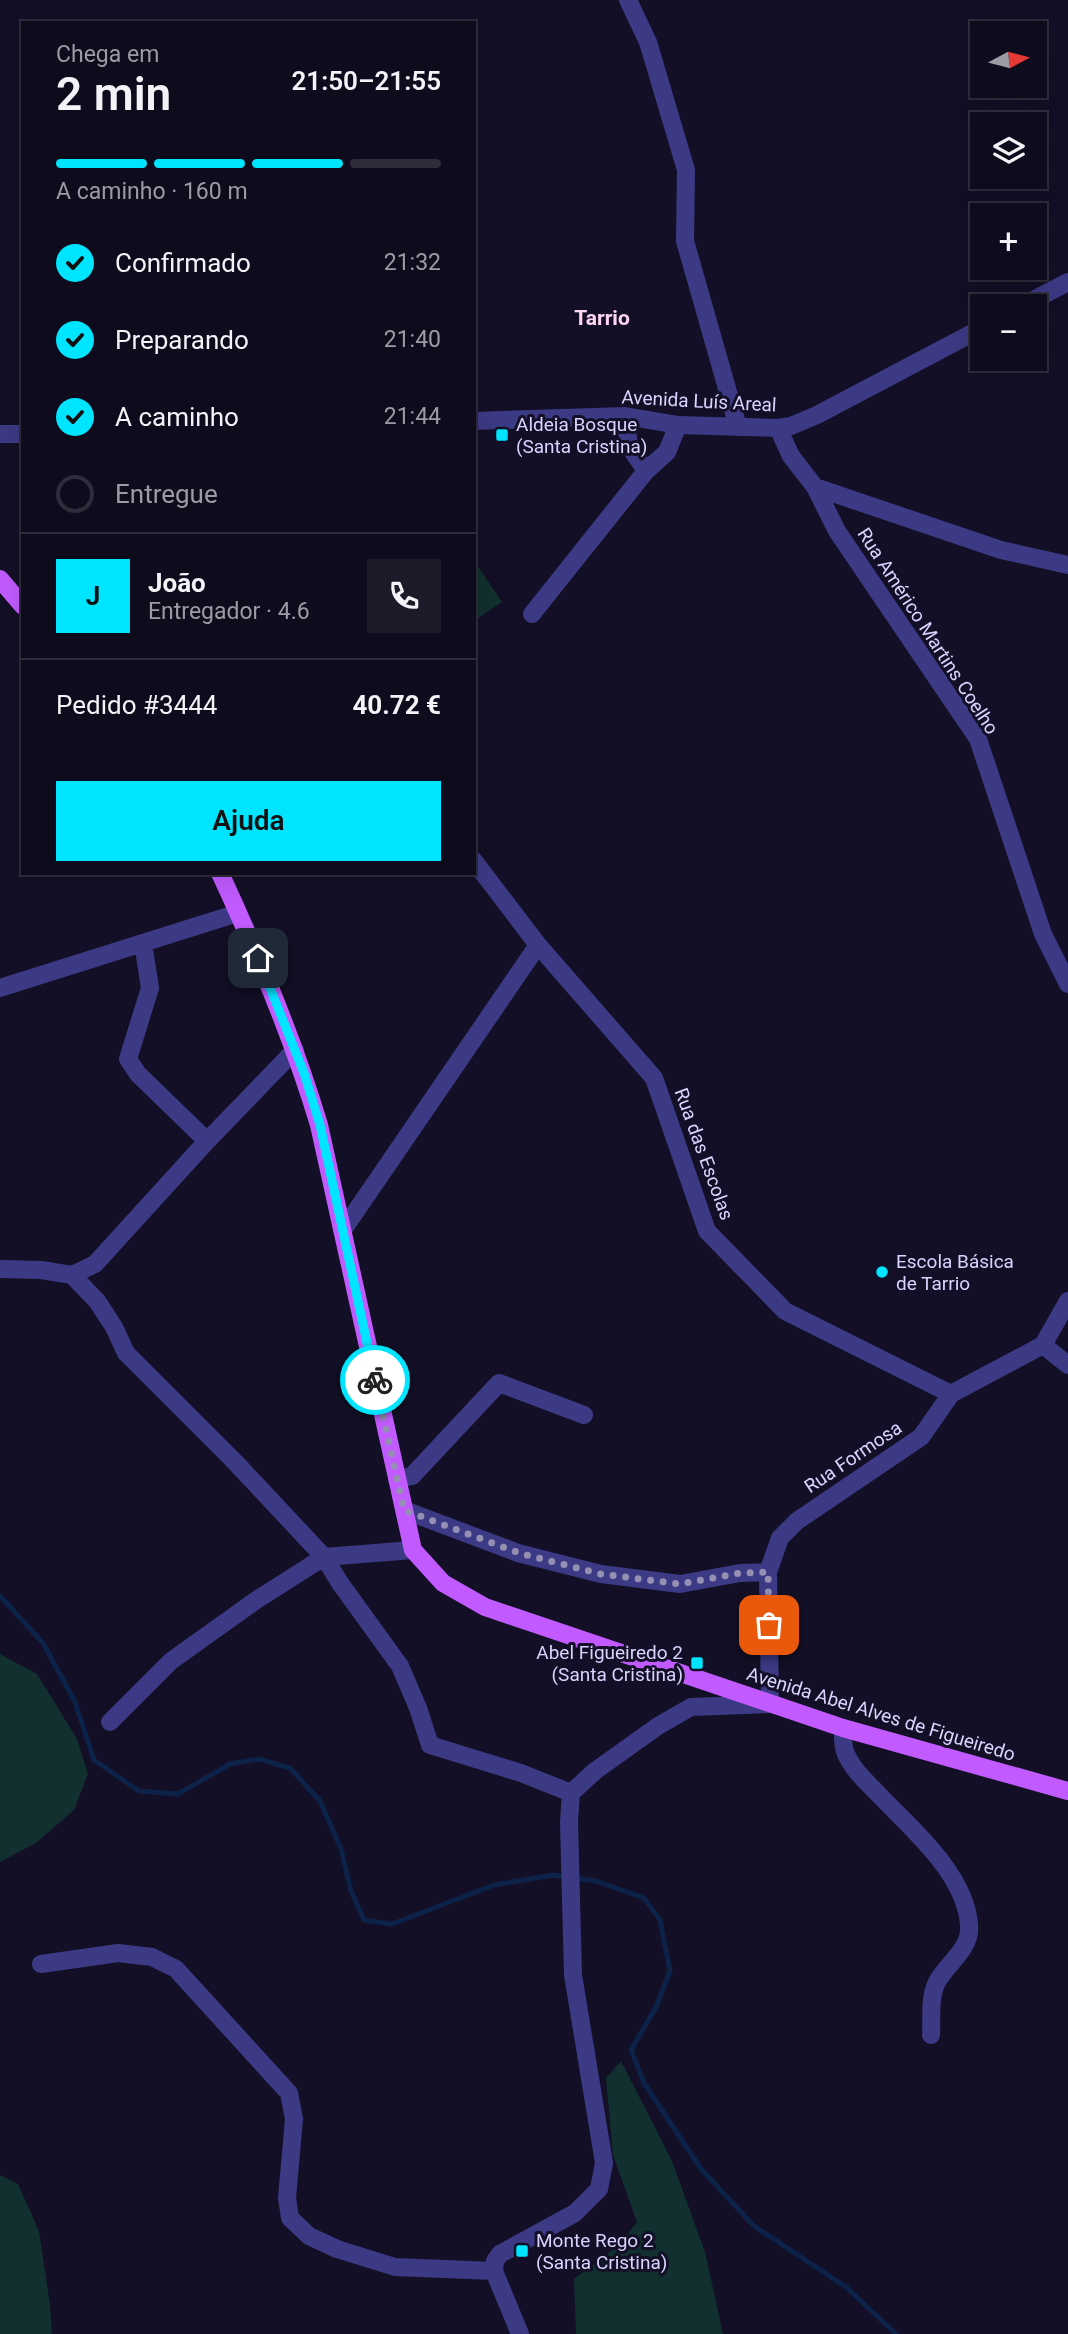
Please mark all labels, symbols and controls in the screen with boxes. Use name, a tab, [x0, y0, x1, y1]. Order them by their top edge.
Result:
north arrow	[970, 21, 1046, 98]
map controls	[970, 21, 1047, 371]
text: Chega em	[56, 41, 159, 68]
text: 21:50–21:55	[291, 66, 441, 96]
text: 2 min	[56, 67, 171, 121]
button: layers	[970, 112, 1047, 189]
text: A caminho · 160 m	[56, 178, 248, 205]
button: +	[970, 203, 1047, 280]
icon: check	[56, 244, 94, 282]
text: Confirmado	[115, 248, 251, 278]
text: 21:32	[384, 249, 441, 276]
button: −	[970, 294, 1047, 371]
district label: Tarrio	[574, 306, 630, 330]
icon: check	[56, 321, 94, 359]
text: Preparando	[115, 325, 249, 355]
text: 21:40	[384, 326, 441, 353]
street label: Avenida Luís Areal	[621, 385, 777, 417]
icon: check	[56, 398, 94, 436]
text: A caminho	[115, 402, 239, 432]
text: 21:44	[384, 403, 441, 430]
place label: Aldeia Bosque (Santa Cristina)	[516, 413, 647, 458]
marker: Aldeia Bosque (Santa Cristina)	[494, 427, 510, 443]
text: Entregue	[115, 479, 218, 509]
street label: Rua Américo Martins Coelho	[853, 523, 1003, 739]
button: phone	[367, 559, 441, 633]
text: João	[148, 568, 206, 598]
text: J	[86, 581, 100, 611]
text: Entregador · 4.6	[148, 598, 310, 625]
text: Pedido #3444	[56, 690, 217, 720]
text: 40.72 €	[352, 690, 441, 720]
button: Ajuda	[56, 781, 441, 861]
pin	[228, 928, 288, 988]
icon: home	[239, 939, 277, 977]
street label: Rua das Escolas	[669, 1085, 739, 1223]
place label: Escola Básica de Tarrio	[896, 1250, 1014, 1295]
marker: Escola Básica de Tarrio	[874, 1264, 890, 1280]
courier	[340, 1345, 410, 1415]
icon: bike	[356, 1361, 394, 1399]
street label: Rua Formosa	[800, 1416, 906, 1498]
pin	[739, 1595, 799, 1655]
icon: bag	[750, 1606, 788, 1644]
place label: Abel Figueiredo 2 (Santa Cristina)	[536, 1641, 683, 1686]
marker: Abel Figueiredo 2 (Santa Cristina)	[689, 1655, 705, 1671]
street label: Avenida Abel Alves de Figueiredo	[744, 1662, 1018, 1766]
place label: Monte Rego 2 (Santa Cristina)	[536, 2229, 667, 2274]
marker: Monte Rego 2 (Santa Cristina)	[514, 2243, 530, 2259]

